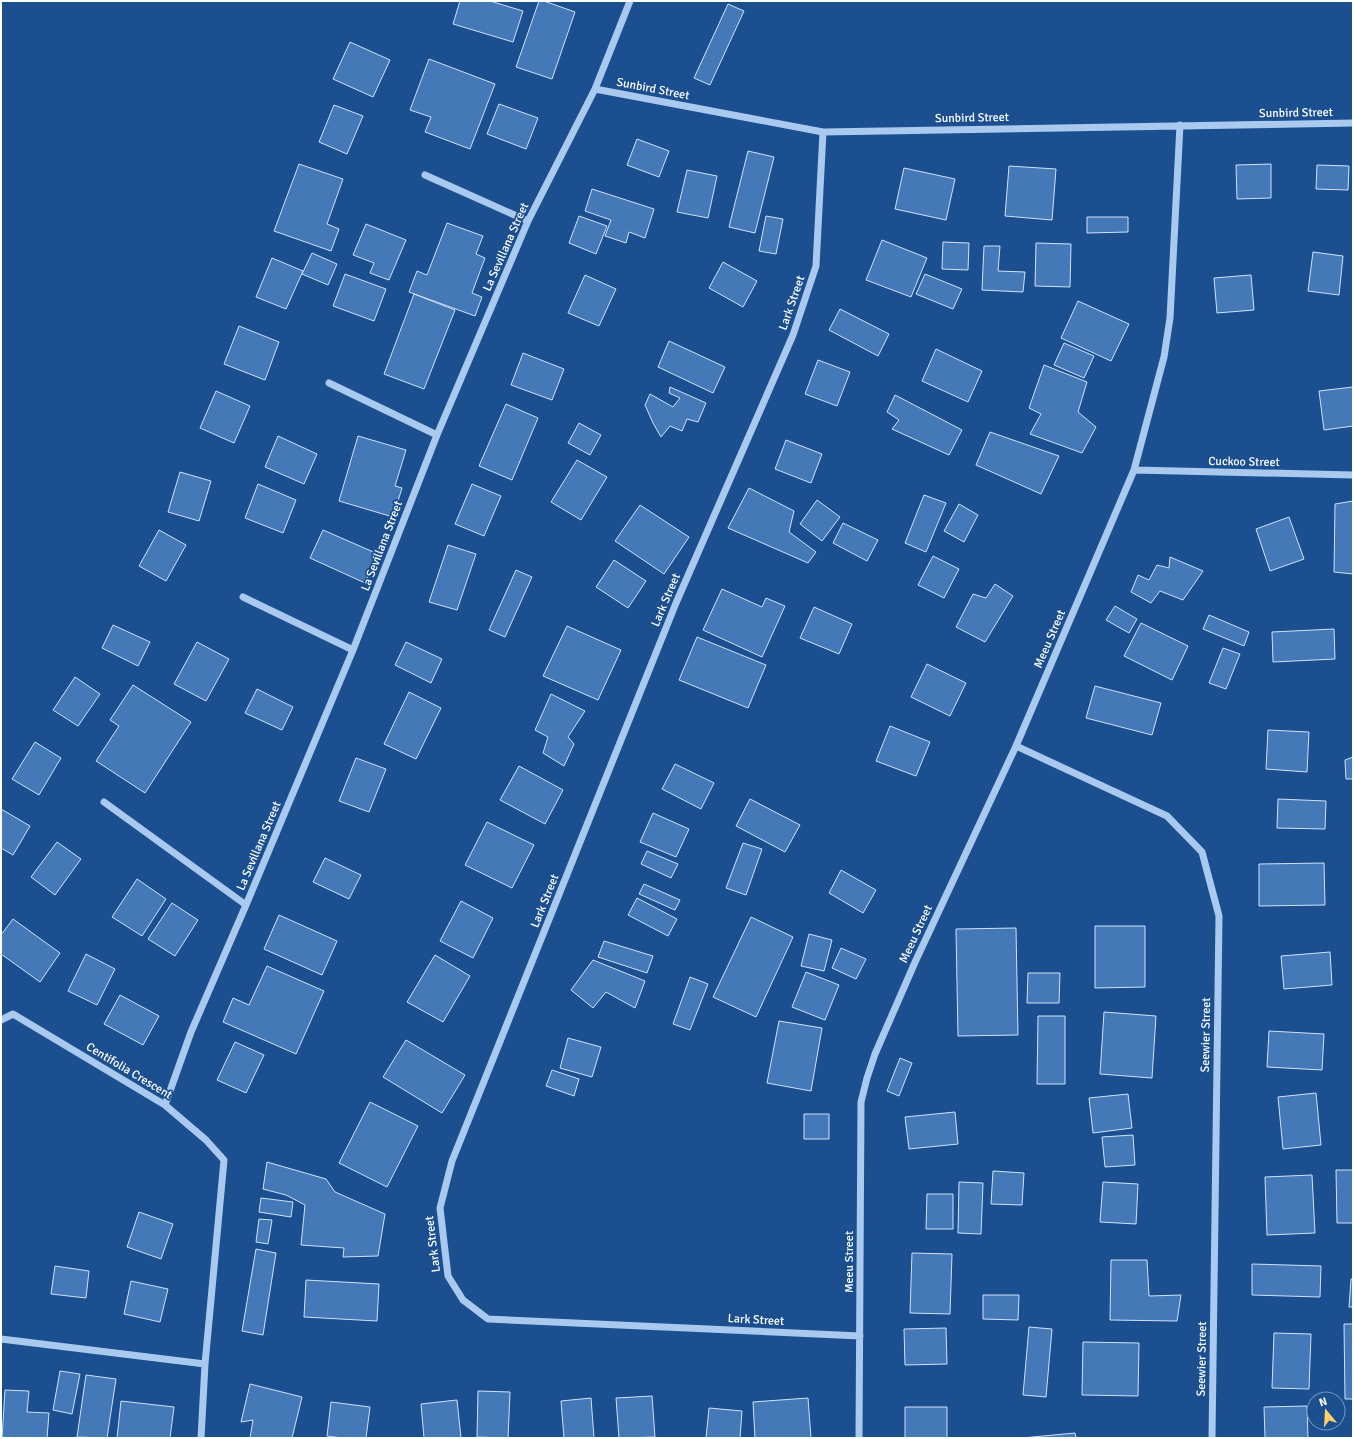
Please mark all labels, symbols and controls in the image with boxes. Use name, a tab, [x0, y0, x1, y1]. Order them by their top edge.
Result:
street label: Sunbird Street	[615, 75, 691, 103]
street label: Sunbird Street	[1259, 105, 1333, 121]
street label: Sunbird Street	[935, 110, 1009, 126]
street label: La Sevillana Street	[480, 200, 532, 294]
street label: Lark Street	[776, 274, 808, 332]
street label: Cuckoo Street	[1208, 454, 1280, 470]
street label: La Sevillana Street	[358, 499, 406, 593]
street label: Lark Street	[648, 571, 684, 629]
street label: Meeu Street	[1031, 607, 1069, 671]
street label: La Sevillana Street	[233, 799, 285, 893]
street label: Lark Street	[527, 872, 563, 930]
street label: Meeu Street	[896, 903, 936, 965]
street label: Seewier Street	[1198, 997, 1214, 1073]
street label: Centifolia Crescent	[83, 1039, 175, 1103]
street label: Lark Street	[422, 1215, 444, 1273]
street label: Meeu Street	[842, 1231, 857, 1293]
street label: Lark Street	[727, 1311, 785, 1329]
street label: Seewier Street	[1194, 1321, 1210, 1397]
north arrow	[1306, 1391, 1346, 1431]
text: N	[1317, 1395, 1329, 1409]

